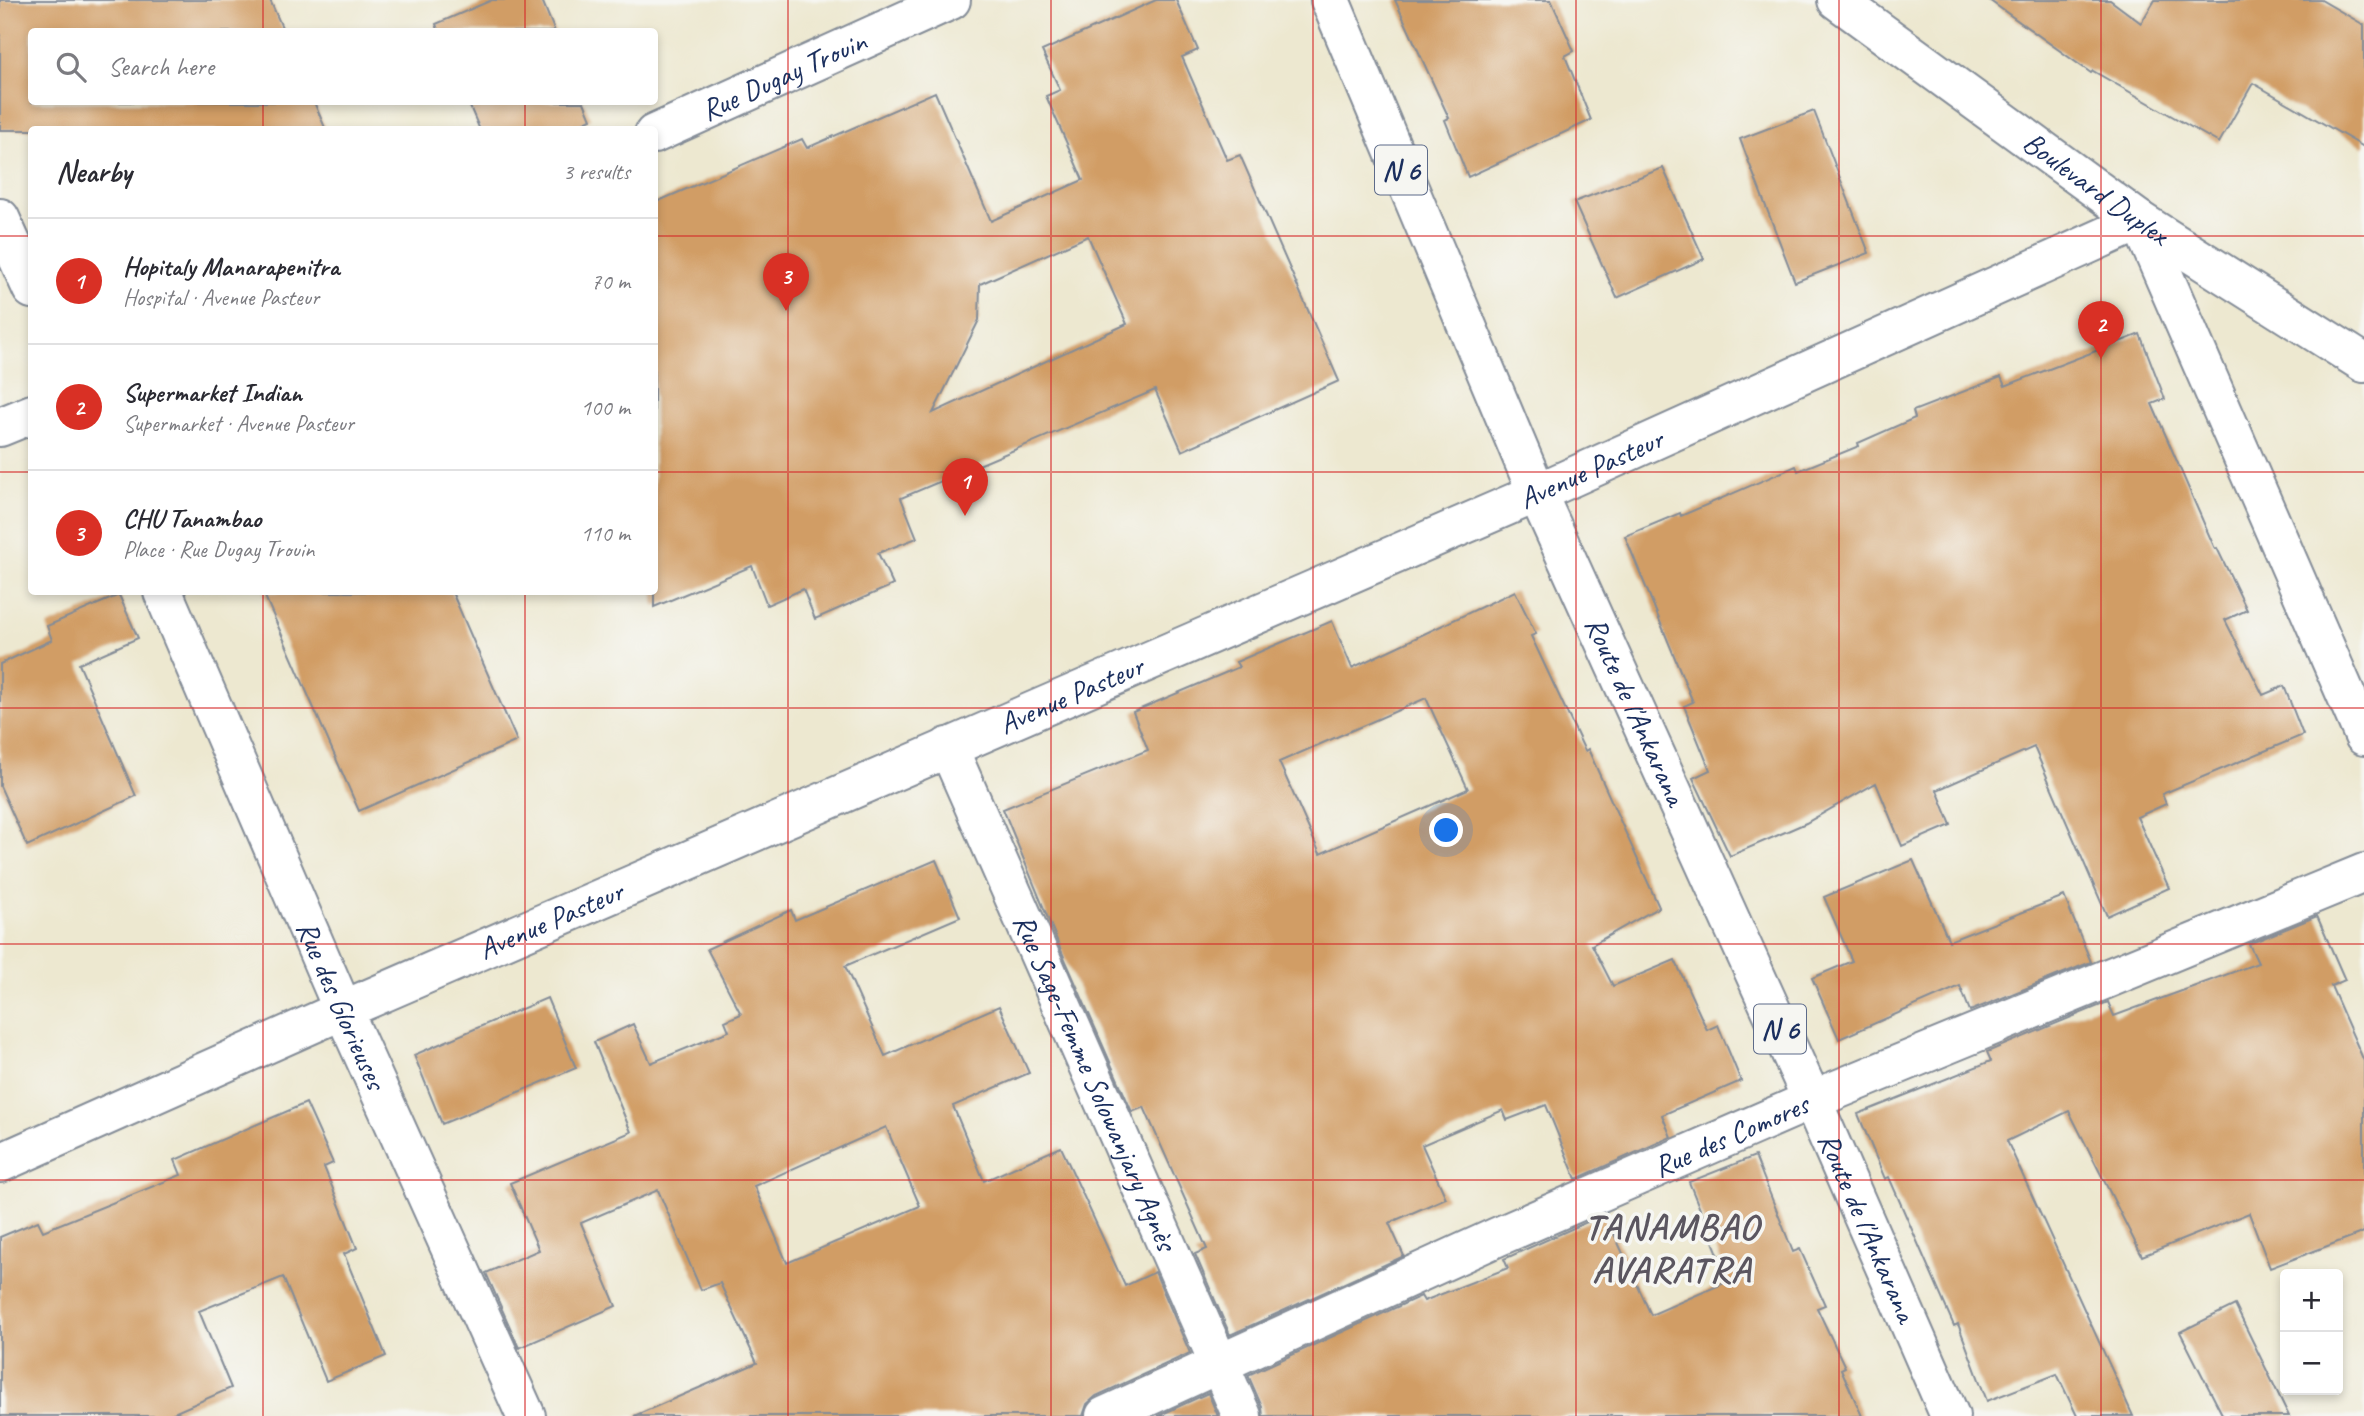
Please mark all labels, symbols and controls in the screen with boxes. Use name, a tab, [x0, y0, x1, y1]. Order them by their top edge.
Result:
street label: Rue Dugay Trouin	[695, 21, 873, 129]
search box	[28, 28, 658, 105]
icon: search	[52, 48, 90, 86]
text: Search here	[108, 50, 214, 83]
street label: Boulevard Duplex	[2016, 123, 2178, 255]
road number: N 6	[1375, 146, 1427, 194]
text: Nearby	[56, 153, 132, 191]
text: 3 results	[563, 157, 630, 186]
text: Hopitaly Manarapenitra	[123, 250, 339, 283]
pin: 3	[763, 253, 809, 311]
text: 1	[74, 267, 84, 296]
text: 70 m	[591, 267, 630, 296]
text: Hospital · Avenue Pasteur	[123, 283, 319, 312]
pin: 2	[2078, 301, 2124, 359]
text: Supermarket Indian	[123, 376, 302, 409]
text: 2	[74, 393, 84, 422]
text: 100 m	[581, 393, 630, 422]
text: Supermarket · Avenue Pasteur	[123, 409, 354, 438]
street label: Avenue Pasteur	[1513, 419, 1671, 517]
pin: 1	[942, 458, 988, 516]
text: CHU Tanambao	[123, 502, 261, 535]
text: 3	[74, 519, 84, 548]
text: 110 m	[581, 519, 630, 548]
text: Place · Rue Dugay Trouin	[123, 535, 314, 564]
street label: Route de l'Ankarana	[1577, 611, 1696, 814]
street label: Avenue Pasteur	[993, 646, 1151, 743]
your location	[1429, 813, 1463, 847]
street label: Avenue Pasteur	[473, 871, 631, 968]
street label: Rue Sage-Femme Solowanjary Agnès	[1005, 908, 1187, 1258]
street label: Rue des Glorieuses	[288, 915, 396, 1098]
road number: N 6	[1754, 1004, 1806, 1054]
street label: Rue des Comores	[1648, 1084, 1817, 1186]
street label: Route de l'Ankarana	[1810, 1127, 1927, 1330]
district label: TANAMBAO AVARATRA	[1584, 1203, 1763, 1293]
map controls	[2280, 1269, 2343, 1395]
button: +	[2280, 1269, 2343, 1332]
button: −	[2280, 1332, 2343, 1395]

